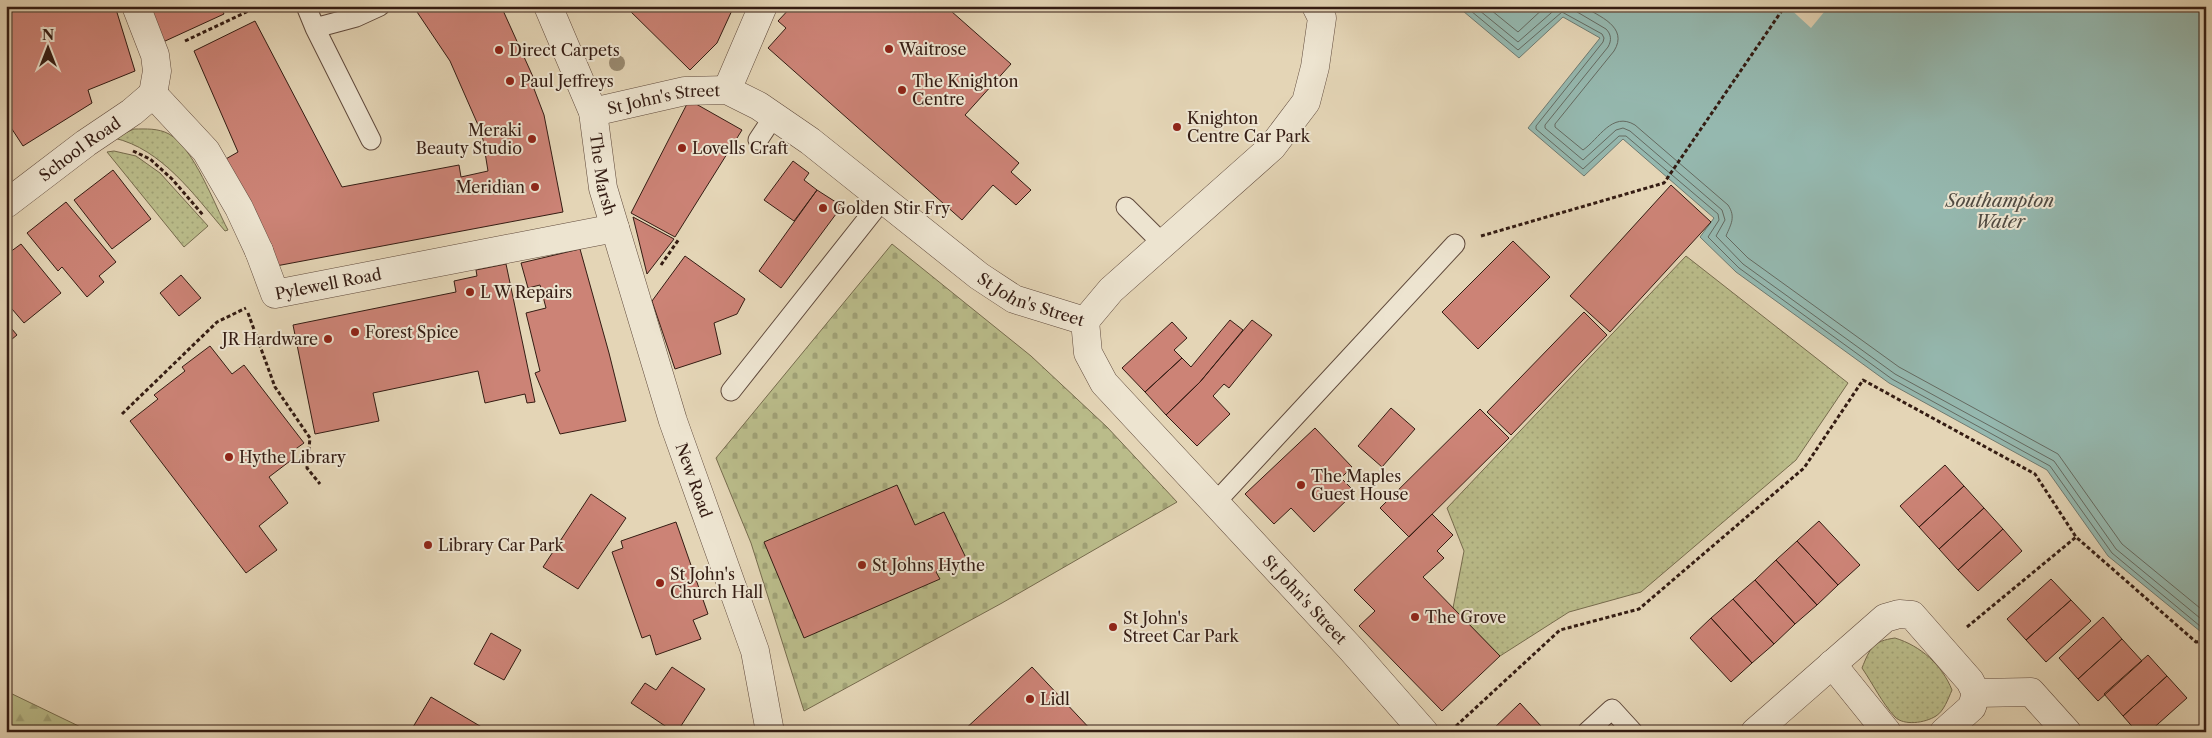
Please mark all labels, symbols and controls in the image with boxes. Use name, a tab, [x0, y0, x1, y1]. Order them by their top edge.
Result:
north arrow	[22, 22, 72, 72]
text: N	[42, 26, 54, 44]
place label: Waitrose	[898, 39, 966, 59]
place label: Direct Carpets	[509, 40, 620, 60]
marker: Waitrose	[883, 43, 895, 55]
marker: Direct Carpets	[493, 44, 505, 56]
place label: Paul Jeffreys	[520, 71, 614, 91]
place label: The Knighton Centre	[912, 71, 1019, 109]
marker: Paul Jeffreys	[504, 75, 516, 87]
street label: St John's Street	[605, 80, 720, 118]
marker: The Knighton Centre	[896, 84, 908, 96]
place label: Knighton Centre Car Park	[1187, 108, 1311, 146]
street label: School Road	[35, 112, 125, 185]
place label: Meraki Beauty Studio	[416, 120, 522, 158]
marker: Knighton Centre Car Park	[1171, 121, 1183, 133]
street label: The Marsh	[586, 132, 621, 218]
marker: Meraki Beauty Studio	[526, 133, 538, 145]
place label: Lovells Craft	[692, 138, 788, 158]
marker: Lovells Craft	[676, 142, 688, 154]
place label: Meridian	[456, 177, 525, 197]
marker: Meridian	[529, 181, 541, 193]
water label: Southampton Water	[1945, 190, 2054, 233]
place label: Golden Stir Fry	[833, 198, 951, 218]
marker: Golden Stir Fry	[817, 202, 829, 214]
street label: Pylewell Road	[273, 264, 383, 304]
street label: St John's Street	[974, 268, 1087, 330]
place label: L W Repairs	[480, 282, 572, 302]
marker: L W Repairs	[464, 286, 476, 298]
place label: Forest Spice	[365, 322, 458, 342]
marker: Forest Spice	[349, 326, 361, 338]
place label: JR Hardware	[219, 329, 318, 349]
marker: JR Hardware	[322, 333, 334, 345]
street label: New Road	[672, 440, 717, 521]
place label: Hythe Library	[239, 447, 347, 467]
marker: Hythe Library	[223, 451, 235, 463]
place label: The Maples Guest House	[1311, 466, 1408, 504]
marker: The Maples Guest House	[1295, 479, 1307, 491]
place label: Library Car Park	[438, 535, 564, 555]
marker: Library Car Park	[422, 539, 434, 551]
street label: St John's Street	[1259, 551, 1352, 648]
place label: St Johns Hythe	[872, 555, 985, 575]
marker: St Johns Hythe	[856, 559, 868, 571]
place label: St John's Church Hall	[670, 564, 763, 602]
marker: St John's Church Hall	[654, 577, 666, 589]
place label: The Grove	[1425, 607, 1506, 627]
place label: St John's Street Car Park	[1123, 608, 1240, 646]
marker: The Grove	[1409, 611, 1421, 623]
marker: St John's Street Car Park	[1107, 621, 1119, 633]
place label: Lidl	[1040, 689, 1070, 709]
marker: Lidl	[1024, 693, 1036, 705]

